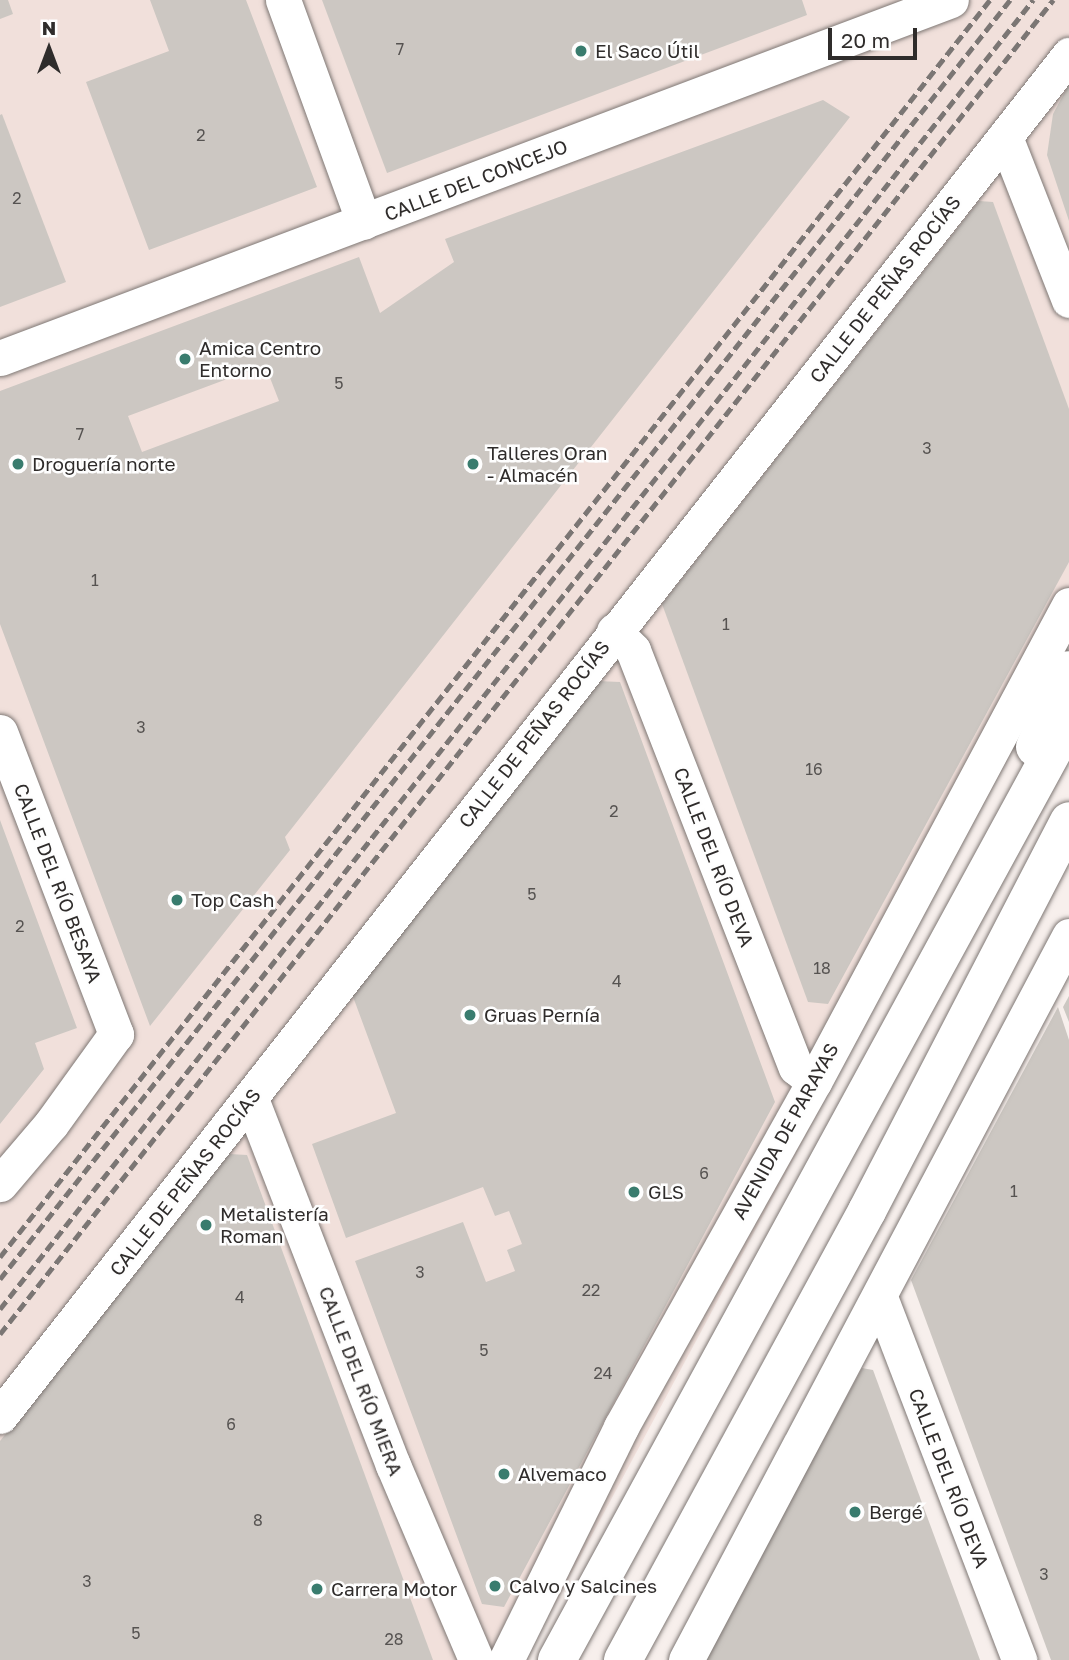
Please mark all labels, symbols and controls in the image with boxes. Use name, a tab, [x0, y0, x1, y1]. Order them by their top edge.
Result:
north arrow	[14, 14, 84, 84]
scale bar	[831, 14, 920, 58]
text: N	[42, 16, 56, 39]
text: 20 m	[841, 27, 890, 53]
house number: 7	[396, 39, 404, 59]
place label: El Saco Útil	[595, 40, 699, 62]
marker: El Saco Útil	[573, 43, 589, 59]
house number: 2	[196, 125, 206, 145]
street label: CALLE DEL CONCEJO	[381, 135, 571, 225]
house number: 2	[12, 188, 22, 208]
street label: CALLE DE PEÑAS ROCÍAS	[805, 191, 965, 387]
place label: Amica Centro Entorno	[199, 337, 321, 381]
marker: Amica Centro Entorno	[177, 351, 193, 367]
house number: 5	[334, 373, 344, 393]
house number: 7	[76, 424, 84, 444]
house number: 3	[922, 438, 932, 458]
place label: Talleres Oran - Almacén	[487, 442, 608, 486]
place label: Droguería norte	[32, 453, 176, 475]
marker: Droguería norte	[10, 456, 26, 472]
marker: Talleres Oran - Almacén	[465, 456, 481, 472]
house number: 1	[91, 570, 99, 590]
house number: 1	[722, 614, 730, 634]
street label: CALLE DE PEÑAS ROCÍAS	[454, 636, 614, 832]
house number: 3	[136, 717, 146, 737]
house number: 16	[805, 759, 823, 779]
street label: CALLE DEL RÍO DEVA	[669, 764, 759, 950]
street label: CALLE DEL RÍO BESAYA	[9, 780, 107, 986]
house number: 2	[609, 801, 619, 821]
house number: 5	[527, 884, 537, 904]
place label: Top Cash	[191, 889, 274, 911]
marker: Top Cash	[169, 892, 185, 908]
house number: 2	[15, 916, 25, 936]
house number: 18	[813, 958, 831, 978]
house number: 4	[612, 971, 622, 991]
place label: Gruas Pernía	[484, 1004, 600, 1026]
marker: Gruas Pernía	[462, 1007, 478, 1023]
street label: AVENIDA DE PARAYAS	[727, 1039, 843, 1223]
street label: CALLE DE PEÑAS ROCÍAS	[105, 1084, 265, 1280]
house number: 6	[699, 1163, 709, 1183]
place label: GLS	[648, 1181, 684, 1203]
house number: 1	[1010, 1181, 1018, 1201]
marker: GLS	[626, 1184, 642, 1200]
place label: Metalistería Roman	[220, 1203, 329, 1247]
marker: Metalistería Roman	[198, 1217, 214, 1233]
house number: 3	[415, 1262, 425, 1282]
house number: 22	[582, 1280, 600, 1300]
street label: CALLE DEL RÍO MIERA	[314, 1283, 408, 1479]
house number: 4	[235, 1287, 245, 1307]
house number: 5	[479, 1340, 489, 1360]
house number: 24	[593, 1363, 613, 1383]
street label: CALLE DEL RÍO DEVA	[904, 1385, 994, 1571]
house number: 6	[226, 1414, 236, 1434]
place label: Alvemaco	[518, 1463, 607, 1485]
marker: Alvemaco	[496, 1466, 512, 1482]
place label: Bergé	[869, 1501, 923, 1523]
marker: Bergé	[847, 1504, 863, 1520]
house number: 8	[253, 1510, 263, 1530]
house number: 3	[1039, 1564, 1049, 1584]
house number: 3	[82, 1571, 92, 1591]
place label: Calvo y Salcines	[509, 1575, 657, 1597]
place label: Carrera Motor	[331, 1578, 457, 1600]
marker: Calvo y Salcines	[487, 1578, 503, 1594]
marker: Carrera Motor	[309, 1581, 325, 1597]
house number: 5	[131, 1623, 141, 1643]
house number: 28	[384, 1629, 404, 1649]

